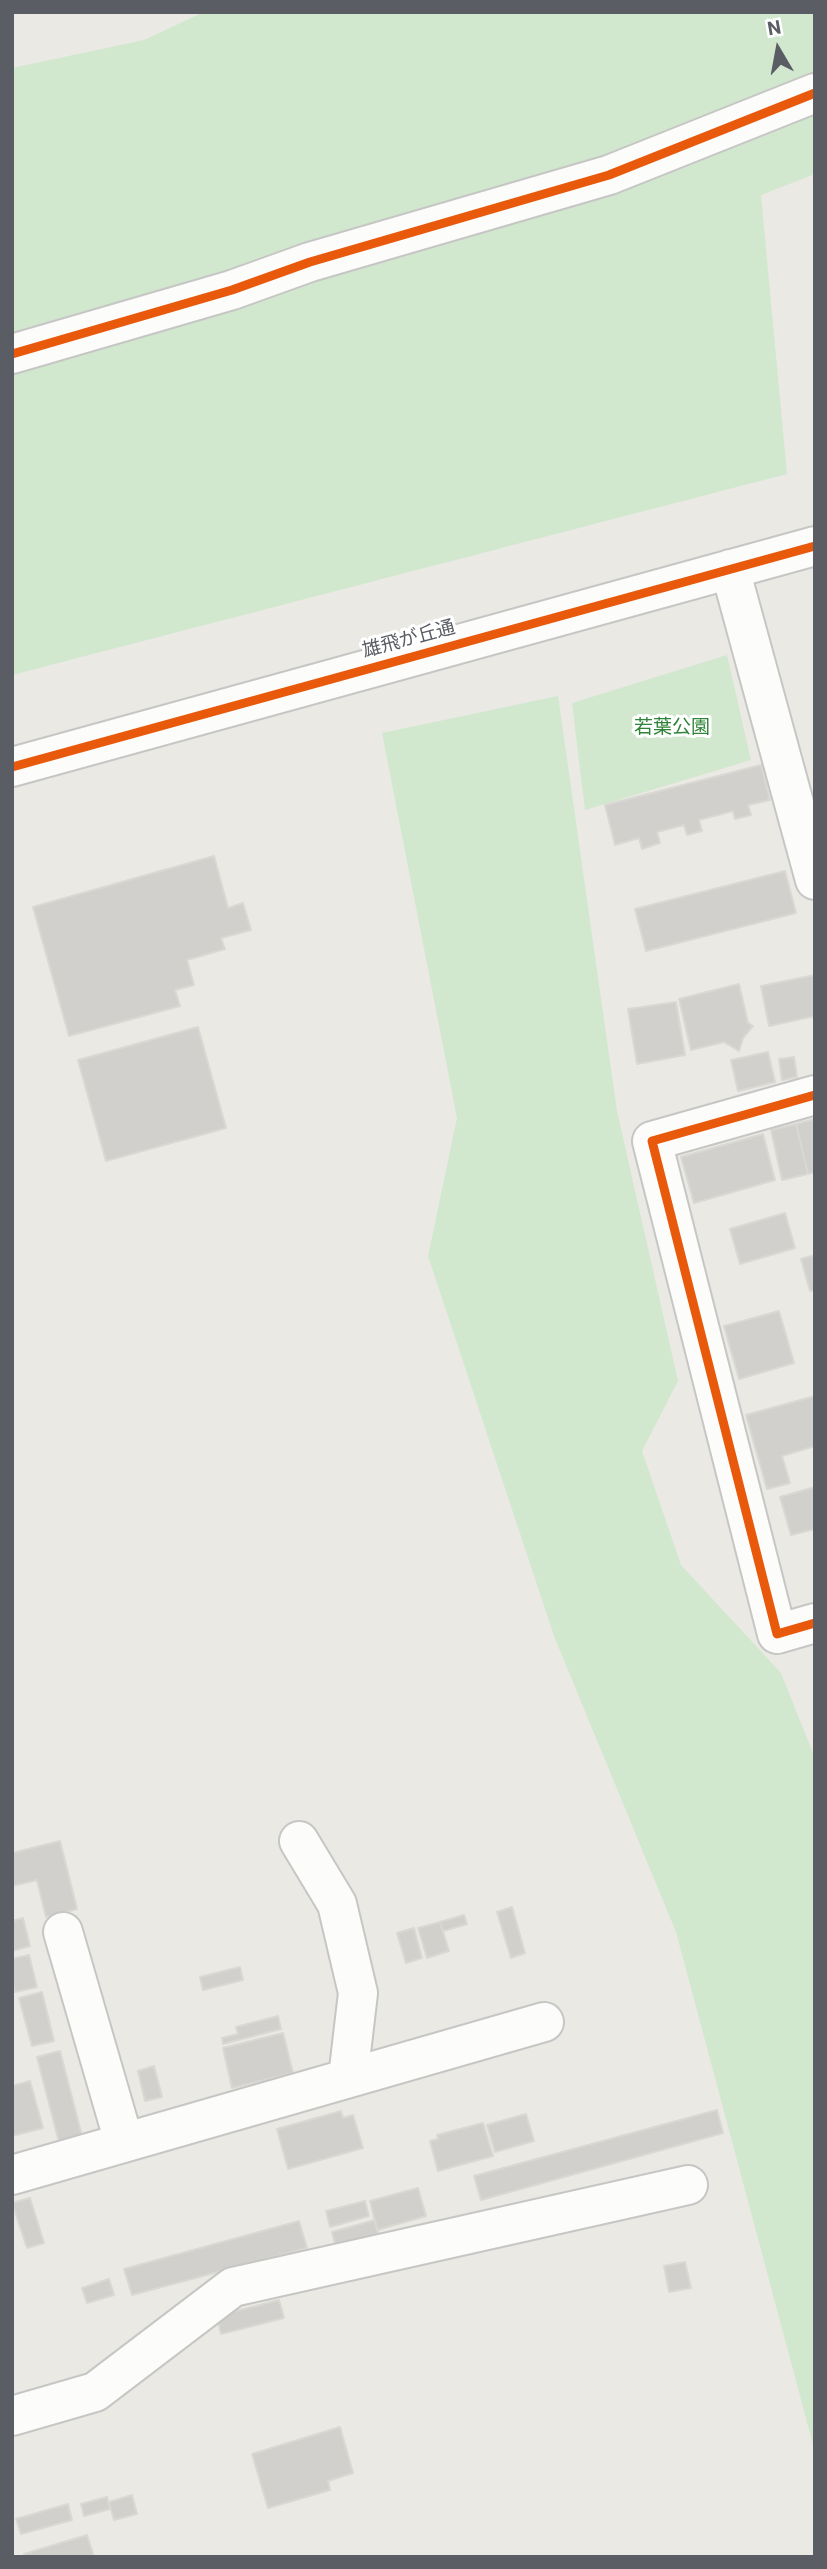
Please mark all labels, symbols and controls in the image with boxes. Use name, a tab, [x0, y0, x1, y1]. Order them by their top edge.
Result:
north arrow	[743, 14, 813, 84]
text: N	[766, 15, 783, 40]
street label: 雄飛が丘通	[360, 617, 458, 663]
park label: 若葉公園	[634, 717, 710, 739]

